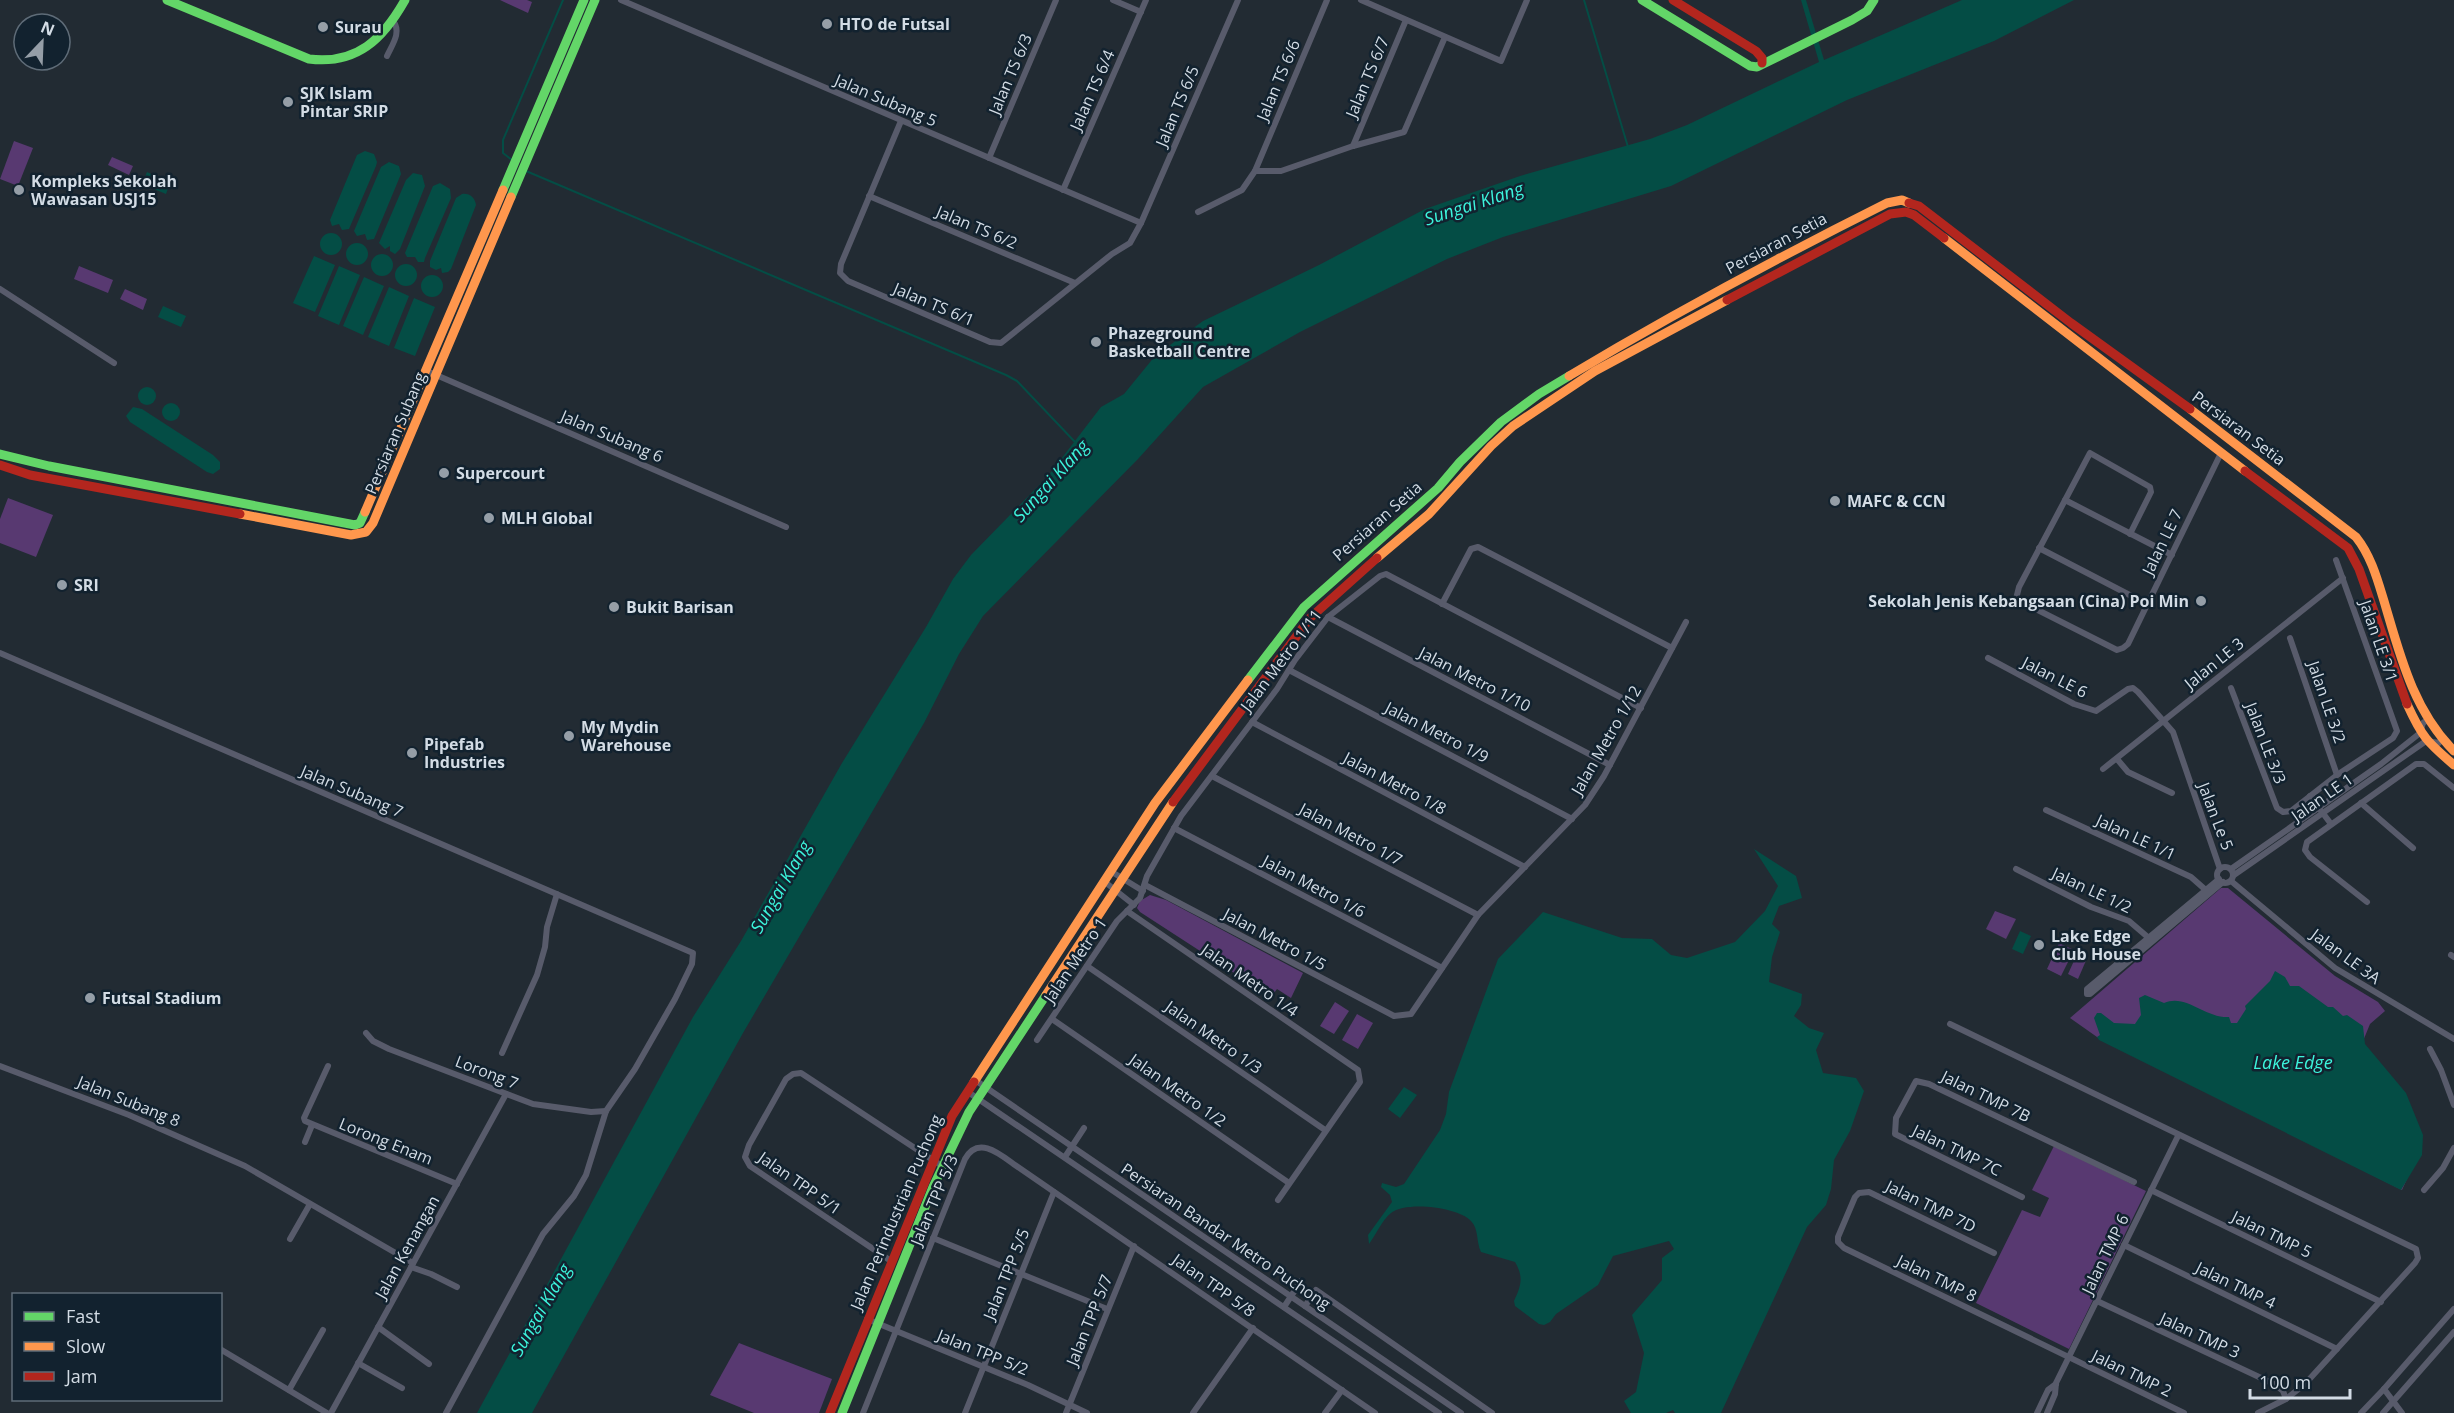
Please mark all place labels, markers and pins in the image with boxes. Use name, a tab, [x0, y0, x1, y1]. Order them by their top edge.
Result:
place label: HTO de Futsal	[839, 13, 950, 35]
place label: Surau	[335, 16, 382, 38]
marker: HTO de Futsal	[820, 17, 834, 31]
marker: Surau	[316, 20, 330, 34]
place label: SJK Islam Pintar SRIP	[300, 82, 388, 122]
marker: SJK Islam Pintar SRIP	[281, 95, 295, 109]
place label: Kompleks Sekolah Wawasan USJ15	[31, 170, 177, 210]
marker: Kompleks Sekolah Wawasan USJ15	[12, 183, 26, 197]
place label: Phazeground Basketball Centre	[1108, 322, 1250, 362]
marker: Phazeground Basketball Centre	[1089, 335, 1103, 349]
place label: Supercourt	[456, 462, 545, 484]
marker: Supercourt	[437, 466, 451, 480]
place label: MAFC & CCN	[1847, 490, 1946, 512]
marker: MAFC & CCN	[1828, 494, 1842, 508]
place label: MLH Global	[501, 507, 593, 529]
marker: MLH Global	[482, 511, 496, 525]
place label: SRI	[74, 574, 99, 596]
marker: SRI	[55, 578, 69, 592]
place label: Sekolah Jenis Kebangsaan (Cina) Poi Min	[1868, 590, 2189, 612]
marker: Sekolah Jenis Kebangsaan (Cina) Poi Min	[2194, 594, 2208, 608]
place label: Bukit Barisan	[626, 596, 734, 618]
marker: Bukit Barisan	[607, 600, 621, 614]
place label: My Mydin Warehouse	[581, 716, 671, 756]
marker: My Mydin Warehouse	[562, 729, 576, 743]
place label: Pipefab Industries	[424, 733, 505, 773]
marker: Pipefab Industries	[405, 746, 419, 760]
place label: Lake Edge Club House	[2051, 925, 2141, 965]
marker: Lake Edge Club House	[2032, 938, 2046, 952]
place label: Futsal Stadium	[102, 987, 222, 1009]
marker: Futsal Stadium	[83, 991, 97, 1005]

